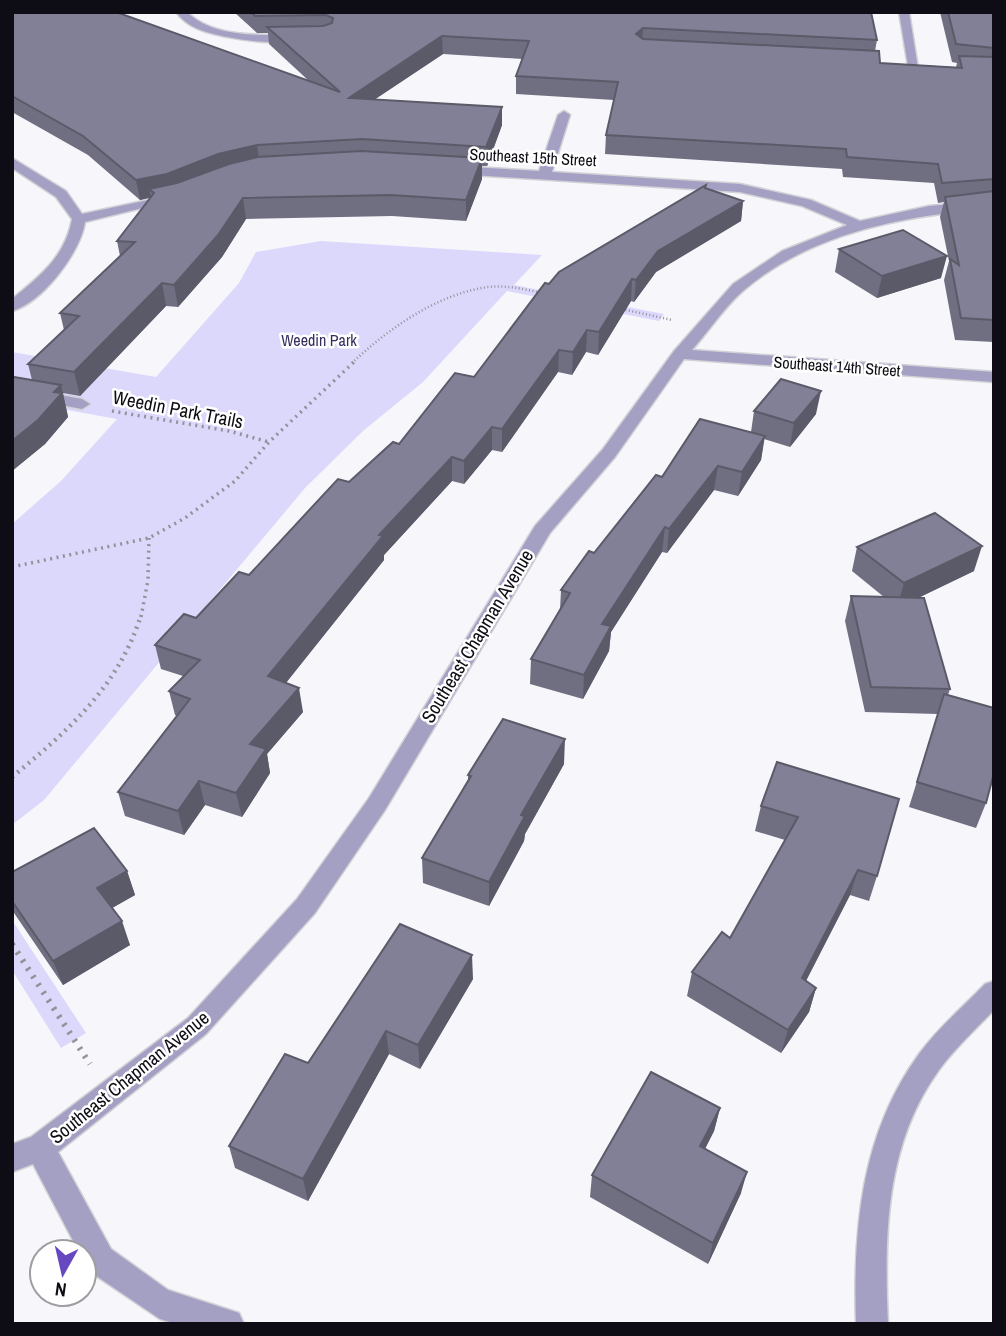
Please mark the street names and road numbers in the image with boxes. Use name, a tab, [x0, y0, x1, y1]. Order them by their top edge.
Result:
street label: Southeast 15th Street	[469, 143, 597, 171]
street label: Southeast 14th Street	[773, 351, 901, 381]
street label: Weedin Park Trails	[111, 384, 246, 434]
street label: Southeast Chapman Avenue	[415, 544, 539, 728]
street label: Southeast Chapman Avenue	[44, 1005, 214, 1149]

